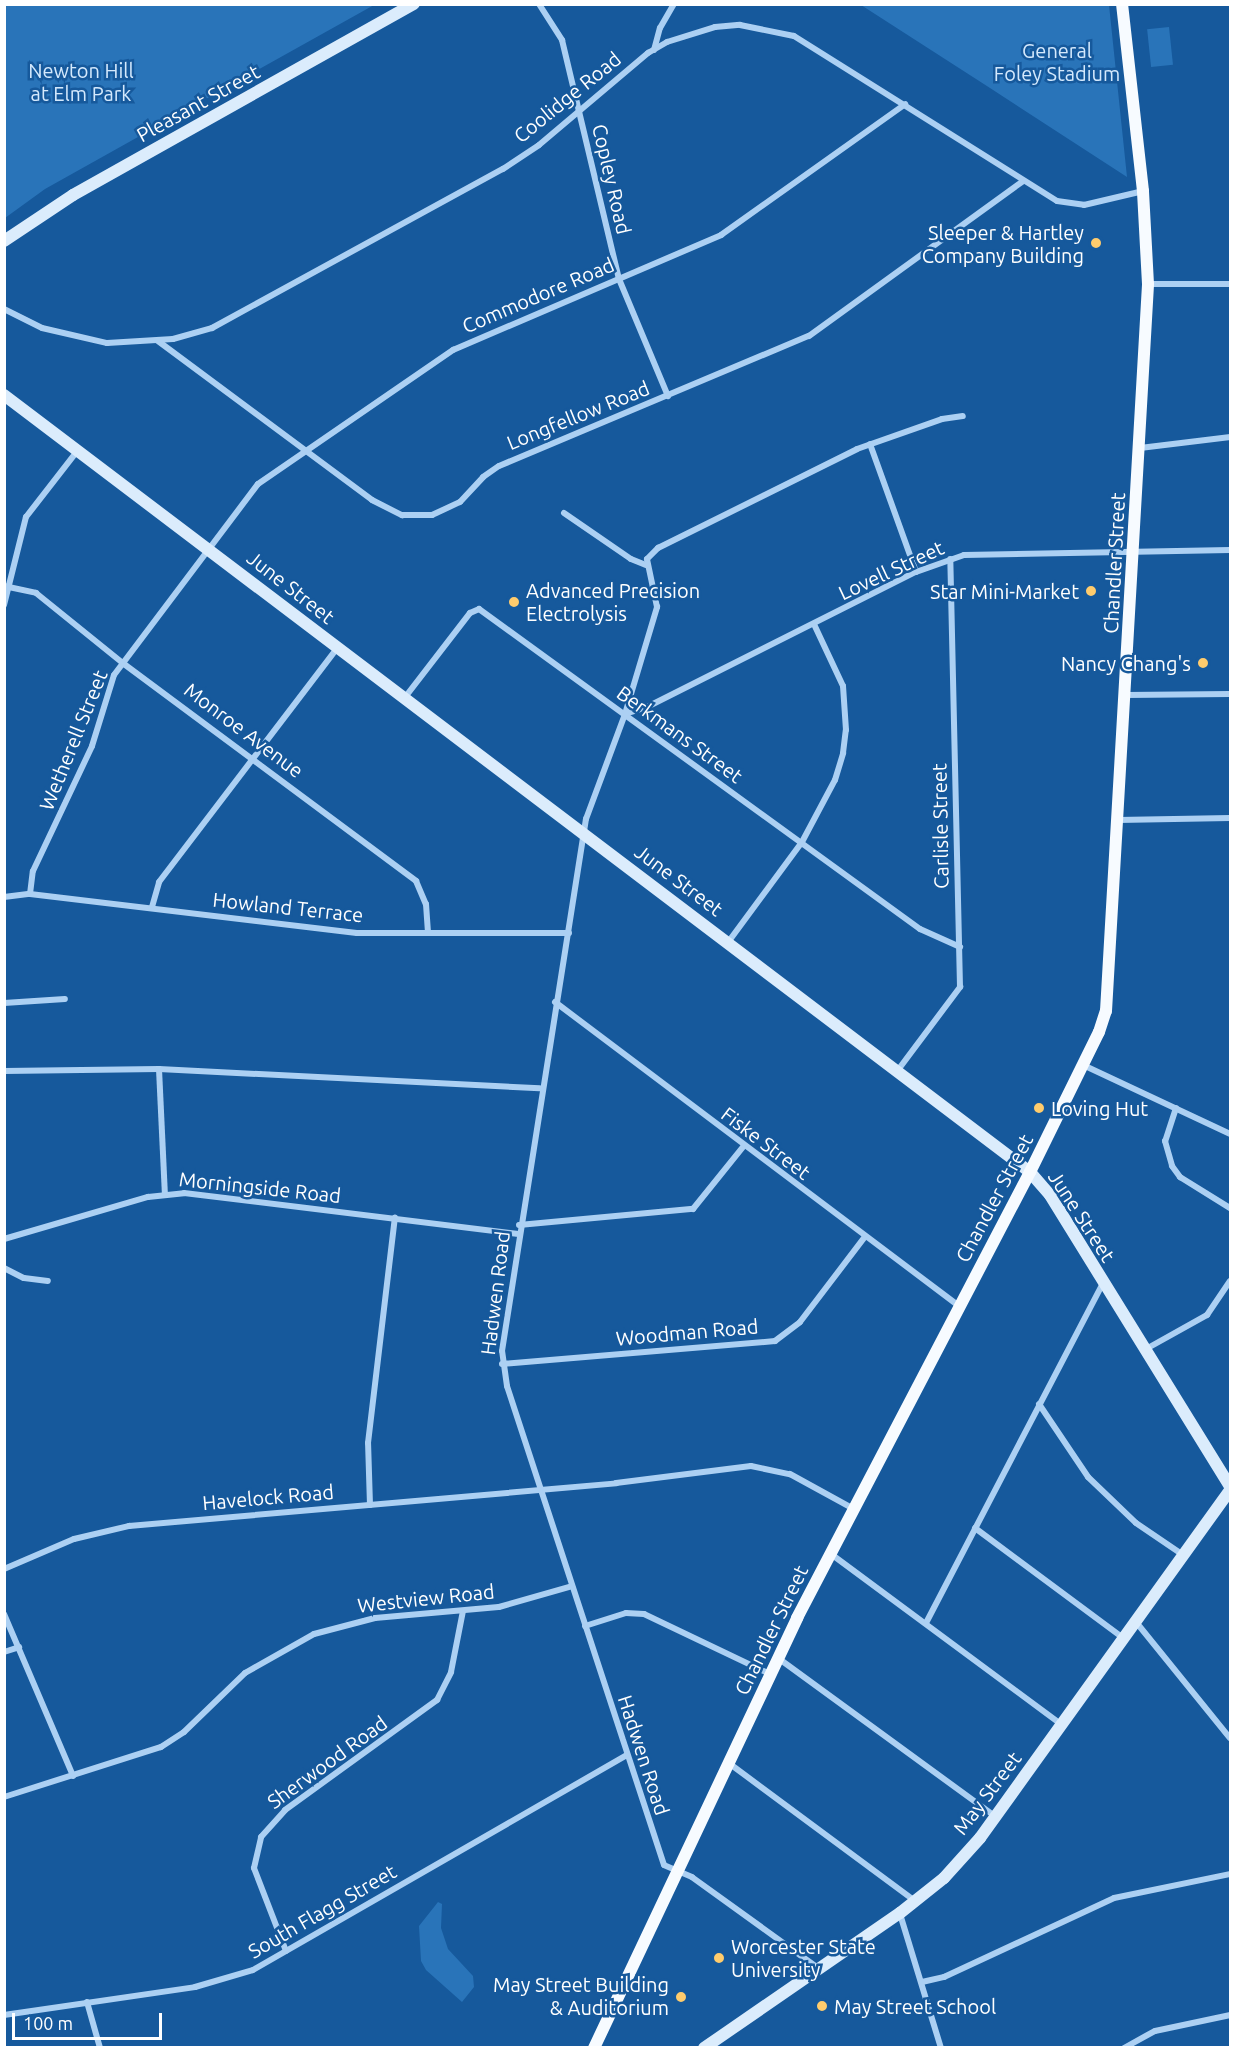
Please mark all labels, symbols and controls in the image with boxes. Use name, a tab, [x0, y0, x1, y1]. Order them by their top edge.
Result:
park label: General Foley Stadium	[994, 39, 1120, 86]
street label: Coolidge Road	[509, 47, 625, 147]
park label: Newton Hill at Elm Park	[28, 58, 134, 105]
street label: Pleasant Street	[132, 59, 264, 147]
street label: Copley Road	[588, 122, 636, 236]
place label: Sleeper & Hartley Company Building	[922, 220, 1084, 267]
marker: Sleeper & Hartley Company Building	[1089, 236, 1103, 250]
street label: Commodore Road	[458, 252, 618, 338]
street label: Longfellow Road	[503, 375, 653, 455]
street label: Chandler Street	[1098, 492, 1130, 634]
street label: Lovell Street	[834, 535, 948, 605]
street label: June Street	[243, 545, 339, 629]
place label: Advanced Precision Electrolysis	[526, 578, 700, 625]
place label: Star Mini-Market	[930, 579, 1079, 603]
marker: Star Mini-Market	[1084, 584, 1098, 598]
marker: Advanced Precision Electrolysis	[507, 595, 521, 609]
place label: Nancy Chang's	[1061, 651, 1191, 675]
marker: Nancy Chang's	[1196, 656, 1210, 670]
street label: Wetherell Street	[34, 666, 112, 814]
street label: Monroe Avenue	[180, 677, 308, 783]
street label: Berkmans Street	[612, 680, 748, 788]
street label: Carlisle Street	[927, 763, 953, 889]
street label: June Street	[630, 839, 728, 921]
street label: Howland Terrace	[212, 887, 364, 927]
place label: Loving Hut	[1051, 1096, 1148, 1120]
marker: Loving Hut	[1032, 1101, 1046, 1115]
street label: Fiske Street	[717, 1102, 815, 1184]
street label: Chandler Street	[950, 1130, 1038, 1266]
street label: June Street	[1044, 1166, 1120, 1266]
street label: Morningside Road	[178, 1167, 342, 1207]
street label: Hadwen Road	[475, 1230, 515, 1356]
street label: Woodman Road	[615, 1314, 759, 1350]
street label: Havelock Road	[201, 1479, 335, 1515]
street label: Chandler Street	[729, 1561, 813, 1699]
street label: Westview Road	[356, 1579, 496, 1617]
street label: Hadwen Road	[613, 1692, 675, 1818]
street label: Sherwood Road	[262, 1711, 392, 1813]
street label: May Street	[948, 1747, 1026, 1839]
street label: South Flagg Street	[244, 1859, 400, 1963]
place label: Worcester State University	[731, 1934, 876, 1981]
marker: Worcester State University	[712, 1951, 726, 1965]
place label: May Street Building & Auditorium	[493, 1973, 669, 2020]
marker: May Street Building & Auditorium	[674, 1990, 688, 2004]
place label: May Street School	[834, 1994, 996, 2018]
marker: May Street School	[815, 1999, 829, 2013]
scale bar	[15, 2001, 165, 2039]
text: 100 m	[23, 2013, 73, 2033]

